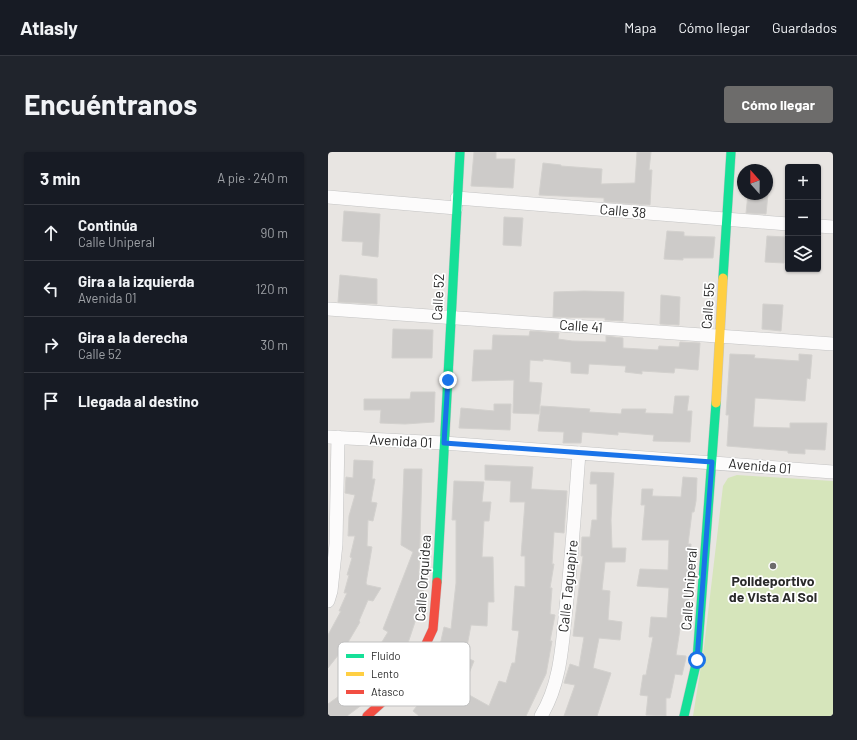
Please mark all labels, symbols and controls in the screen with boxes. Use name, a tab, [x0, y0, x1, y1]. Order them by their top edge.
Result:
text: Atlasly	[20, 16, 78, 39]
text: Mapa	[624, 19, 656, 36]
text: Cómo llegar	[678, 19, 750, 36]
text: Guardados	[772, 19, 837, 36]
button: Cómo llegar	[724, 86, 833, 123]
text: Encuéntranos	[24, 87, 197, 121]
north arrow	[737, 164, 773, 200]
map controls	[785, 164, 821, 272]
button: +	[785, 164, 821, 200]
text: 3 min	[40, 168, 80, 188]
text: A pie · 240 m	[217, 170, 288, 186]
street label: Calle 38	[599, 200, 647, 221]
button: −	[785, 200, 821, 236]
text: Continúa	[78, 216, 138, 234]
icon: ahead	[40, 222, 62, 244]
text: 90 m	[261, 225, 288, 241]
text: Calle Uniperal	[78, 234, 155, 250]
button: layers	[785, 236, 821, 272]
text: Gira a la izquierda	[78, 272, 194, 290]
street label: Calle 52	[428, 273, 447, 321]
icon: left	[40, 278, 62, 300]
text: 120 m	[256, 281, 288, 297]
street label: Calle 55	[697, 282, 718, 330]
text: Avenida 01	[78, 290, 137, 306]
street label: Calle 41	[559, 316, 603, 336]
text: Gira a la derecha	[78, 328, 188, 346]
icon: right	[40, 334, 62, 356]
text: 30 m	[261, 337, 288, 353]
text: Calle 52	[78, 346, 122, 362]
route end	[439, 371, 457, 389]
icon: arrive	[40, 390, 62, 412]
text: Llegada al destino	[78, 392, 199, 410]
street label: Avenida 01	[369, 430, 433, 451]
street label: Avenida 01	[728, 454, 792, 477]
street label: Calle Orquidea	[411, 534, 434, 622]
street label: Calle Taguapire	[554, 539, 581, 633]
street label: Calle Uniperal	[677, 547, 700, 631]
marker: Polideportivo de Vista Al Sol	[768, 561, 778, 571]
place label: Polideportivo de Vista Al Sol	[729, 572, 817, 605]
legend	[338, 642, 470, 706]
text: Fluido	[371, 649, 400, 662]
route start	[688, 651, 706, 669]
text: Lento	[371, 667, 399, 680]
text: Atasco	[371, 685, 404, 698]

